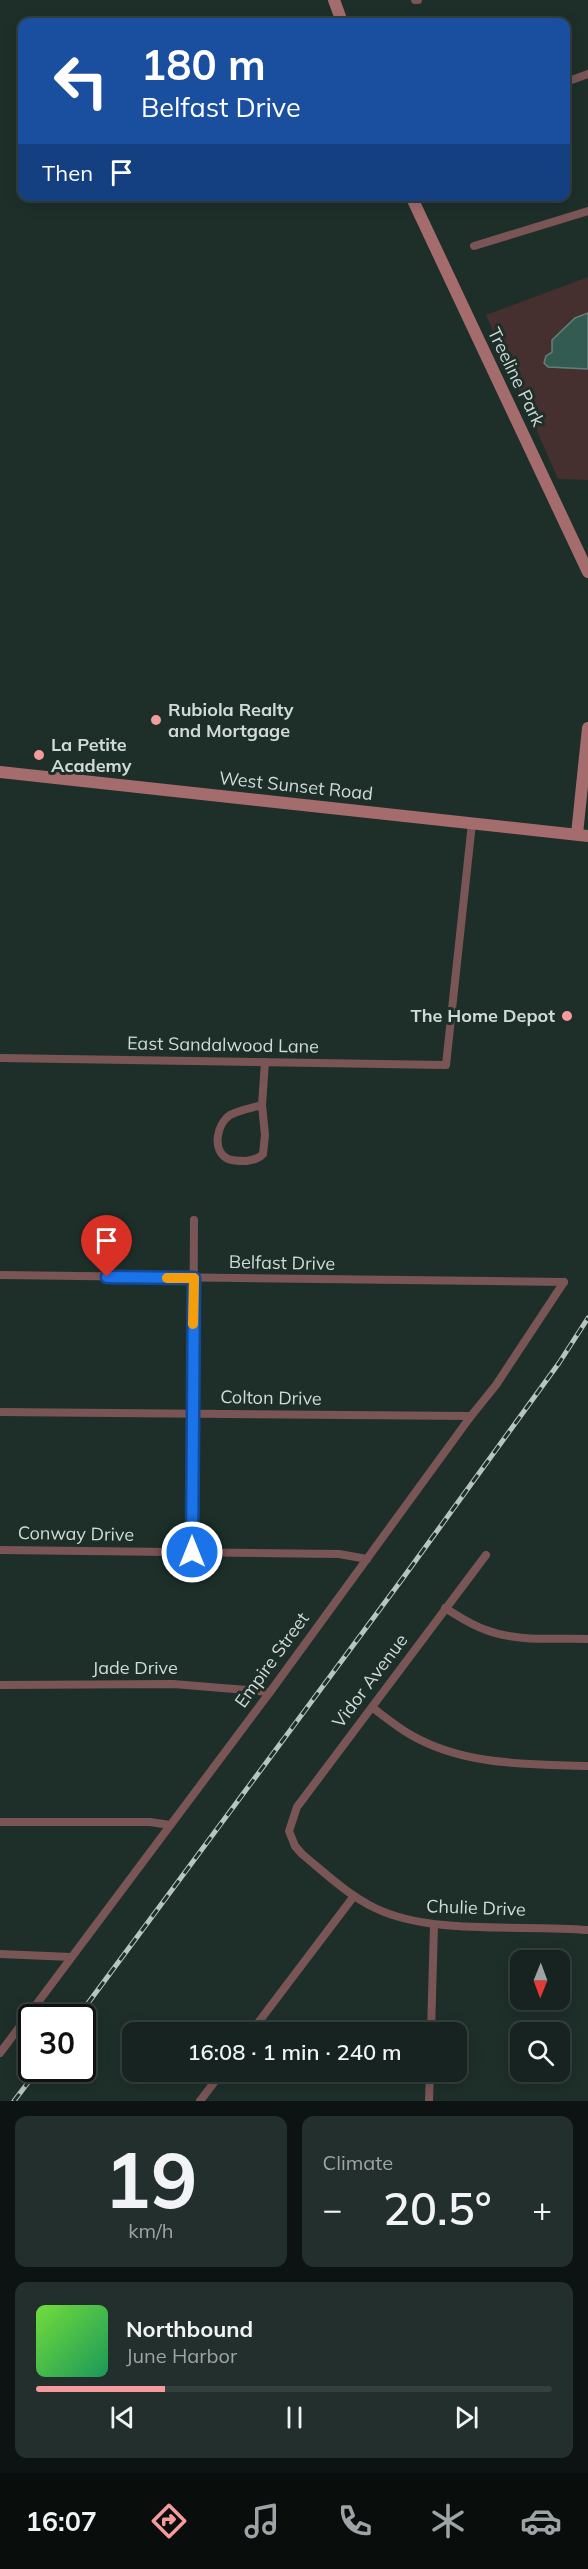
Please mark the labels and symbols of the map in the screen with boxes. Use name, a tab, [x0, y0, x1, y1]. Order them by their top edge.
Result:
street label: Treeline Park	[483, 324, 551, 431]
place label: Rubiola Realty and Mortgage	[168, 698, 294, 742]
marker: Rubiola Realty and Mortgage	[149, 713, 163, 727]
place label: La Petite Academy	[51, 733, 132, 777]
marker: La Petite Academy	[32, 748, 46, 762]
street label: West Sunset Road	[218, 766, 374, 805]
place label: The Home Depot	[411, 1004, 555, 1027]
marker: The Home Depot	[560, 1009, 574, 1023]
street label: East Sandalwood Lane	[127, 1031, 319, 1058]
pin	[81, 1215, 132, 1277]
street label: Belfast Drive	[229, 1250, 335, 1275]
street label: Colton Drive	[220, 1385, 322, 1410]
position arrow	[160, 1520, 224, 1584]
street label: Conway Drive	[18, 1521, 134, 1546]
street label: Empire Street	[229, 1608, 314, 1712]
street label: Vidor Avenue	[327, 1629, 412, 1732]
street label: Jade Drive	[92, 1656, 178, 1679]
street label: Chulie Drive	[426, 1894, 526, 1921]
north arrow	[510, 1950, 570, 2010]
speed limit sign: 30	[18, 2004, 96, 2082]

